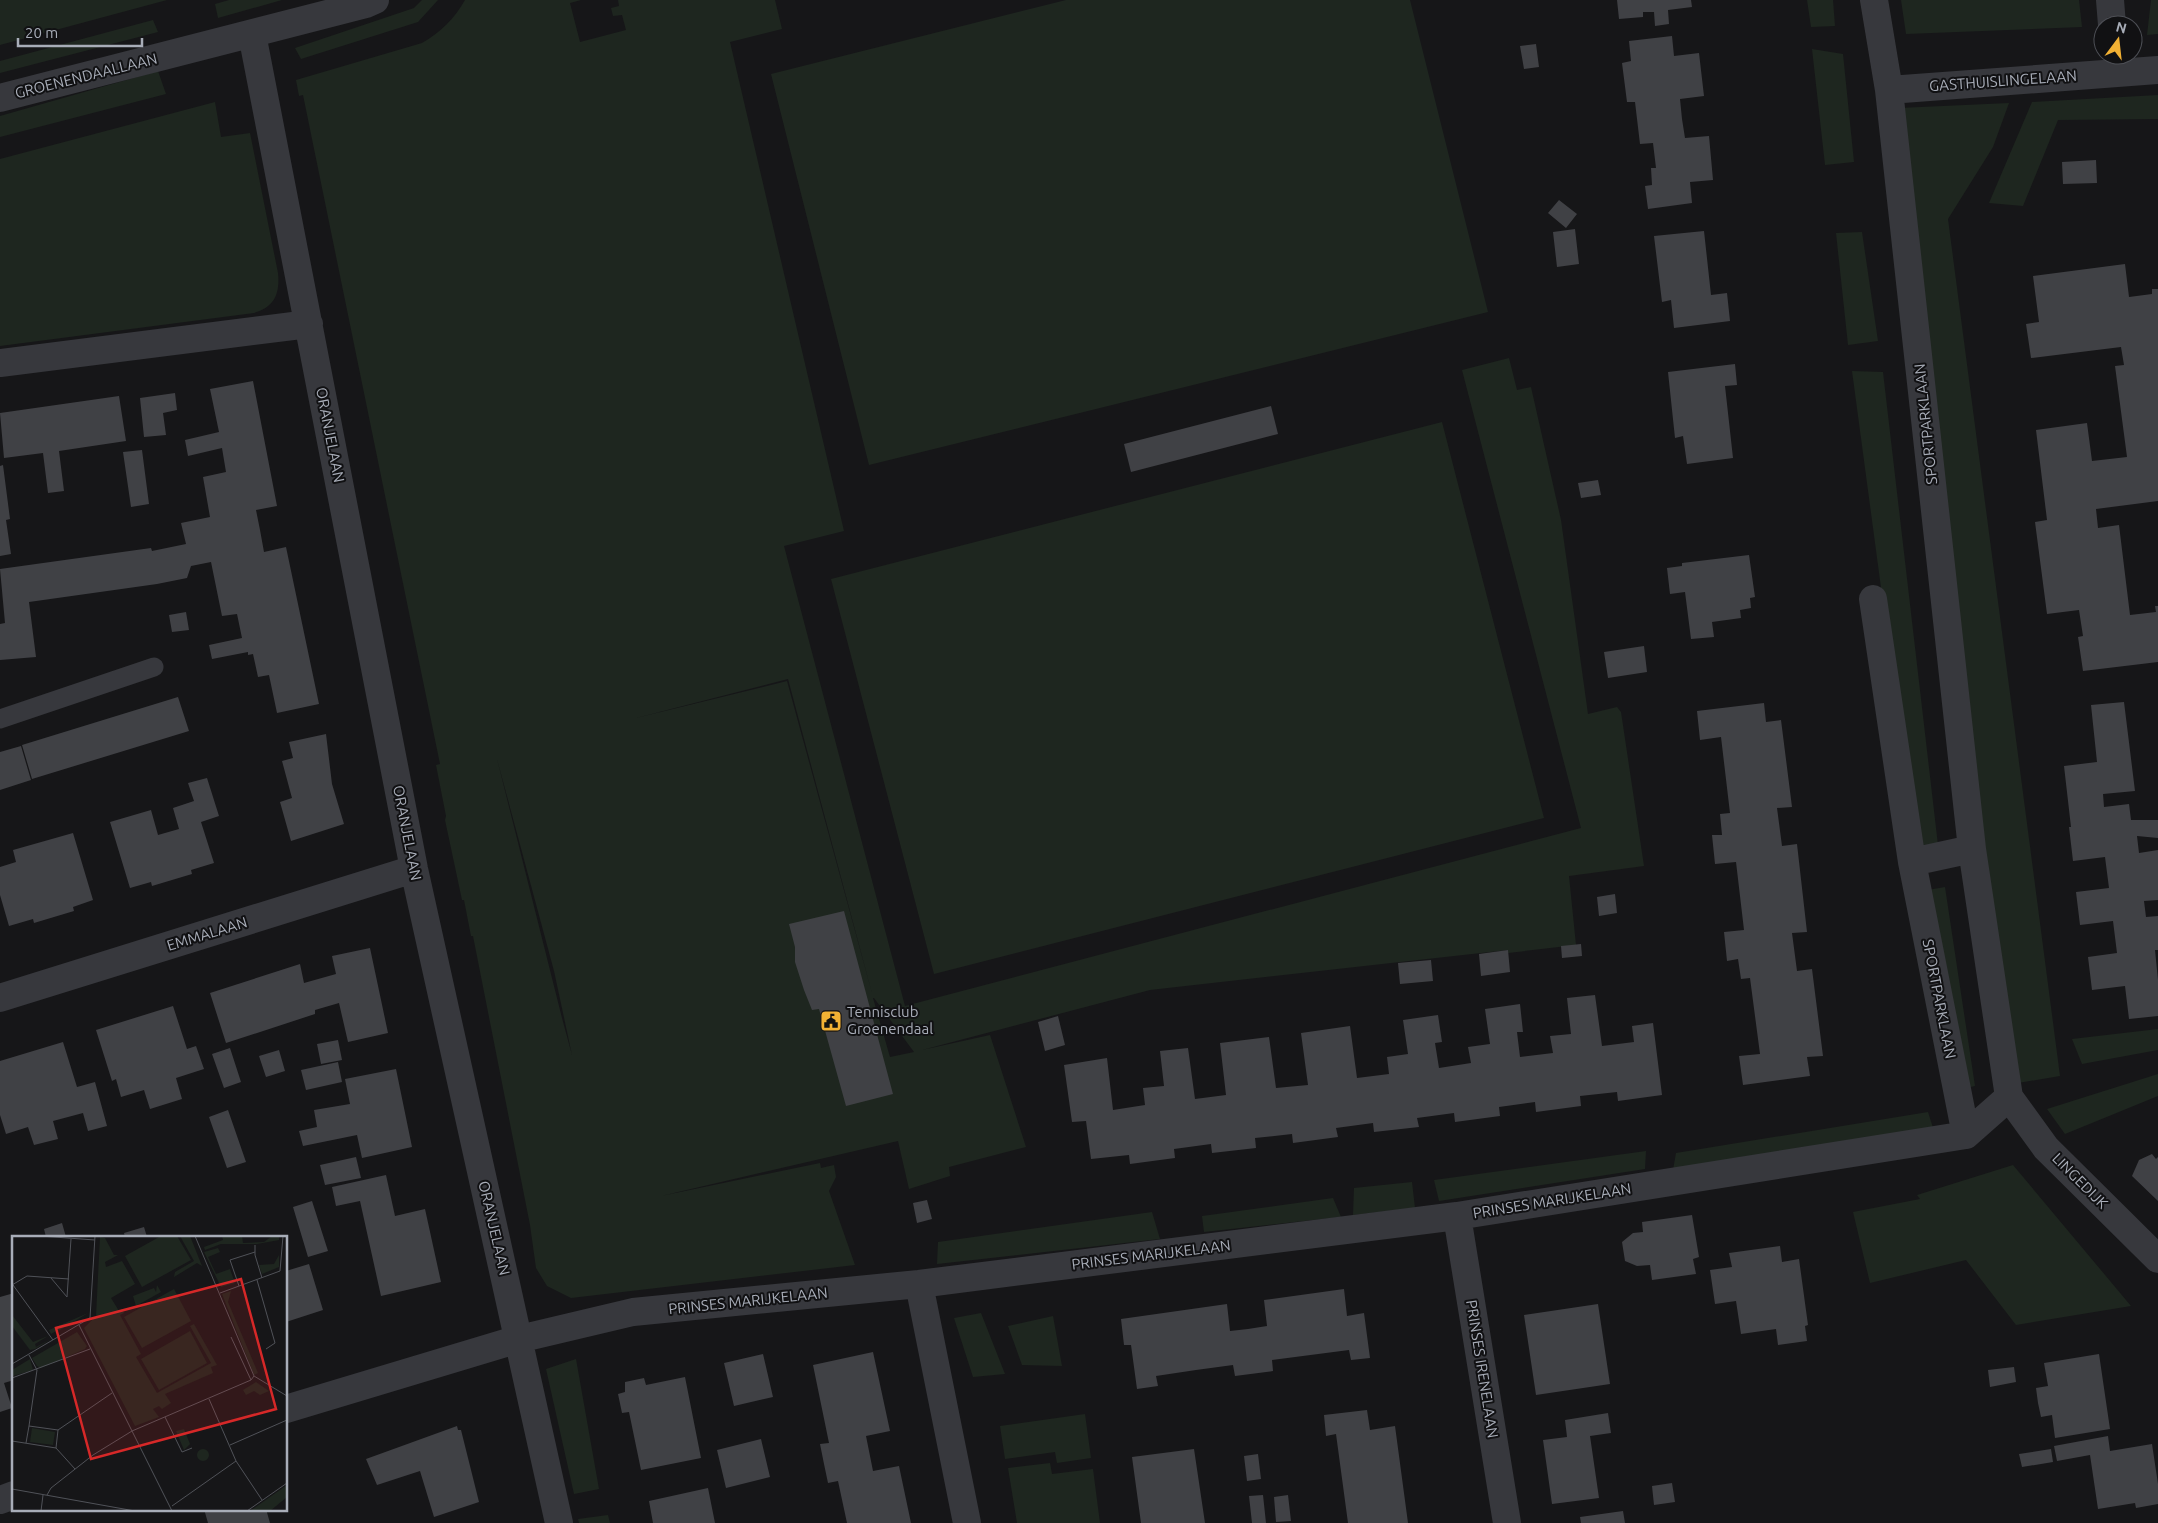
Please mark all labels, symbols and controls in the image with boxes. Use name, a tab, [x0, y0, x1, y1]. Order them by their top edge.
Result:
scale bar	[18, 15, 141, 47]
north arrow	[2093, 15, 2143, 65]
text: N	[2114, 18, 2128, 37]
text: 20 m	[25, 24, 58, 41]
street label: GROENENDAALLAAN	[13, 50, 159, 101]
street label: GASTHUISLINGELAAN	[1929, 67, 2077, 94]
street label: SPORTPARKLAAN	[1911, 363, 1940, 485]
street label: ORANJELAAN	[313, 386, 348, 484]
street label: ORANJELAAN	[390, 784, 425, 882]
street label: EMMALAAN	[165, 913, 249, 954]
street label: SPORTPARKLAAN	[1920, 938, 1959, 1060]
place label: Tennisclub Groenendaal	[847, 1003, 933, 1037]
public building icon: Tennisclub Groenendaal	[819, 1009, 843, 1033]
street label: LINGEDIJK	[2049, 1149, 2112, 1212]
street label: ORANJELAAN	[475, 1179, 514, 1277]
street label: PRINSES MARIJKELAAN	[1472, 1180, 1632, 1221]
inset map	[12, 1236, 288, 1510]
street label: PRINSES MARIJKELAAN	[1070, 1236, 1231, 1273]
street label: PRINSES MARIJKELAAN	[667, 1284, 828, 1317]
street label: PRINSES IRENELAAN	[1463, 1298, 1502, 1439]

